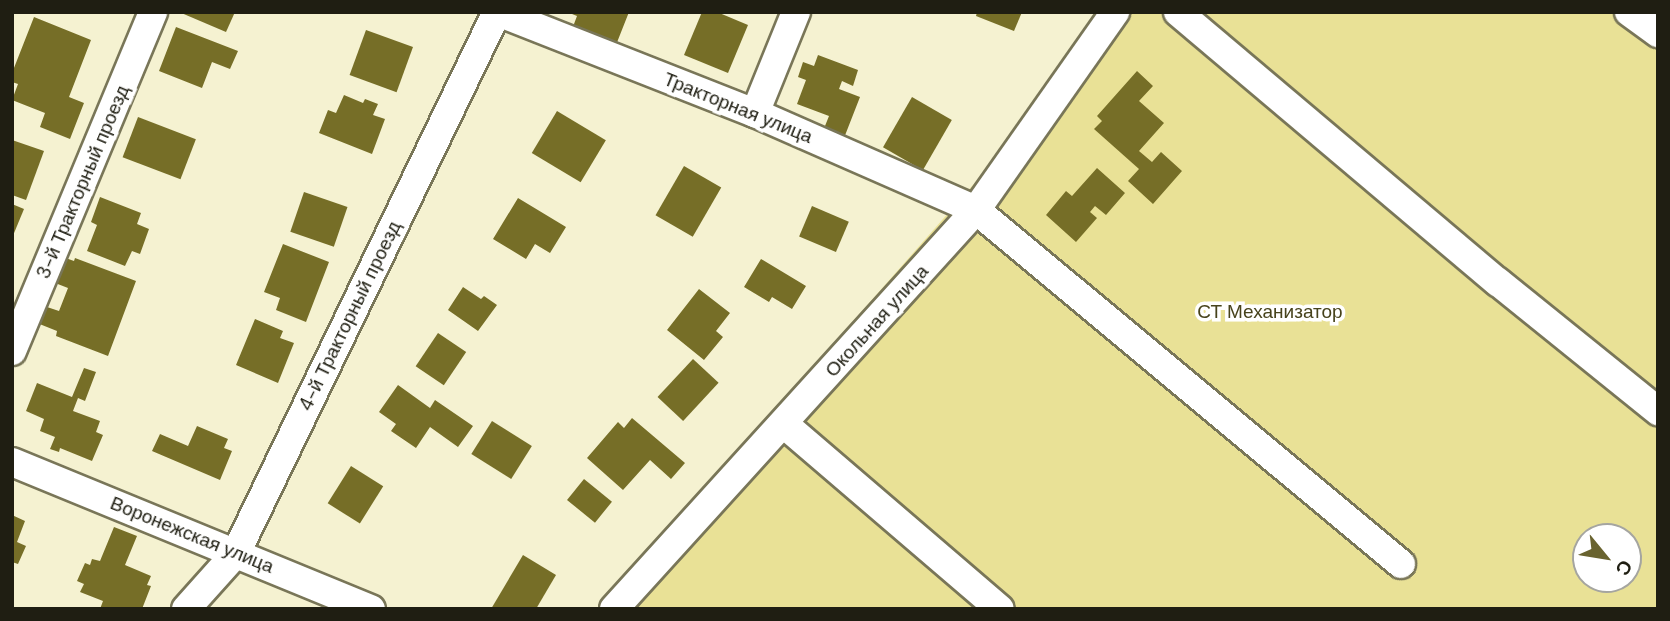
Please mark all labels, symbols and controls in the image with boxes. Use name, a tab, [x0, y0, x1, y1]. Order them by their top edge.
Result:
street label: Тракторная улица	[660, 68, 816, 148]
street label: 3-й Тракторный проезд	[32, 82, 134, 282]
street label: 4-й Тракторный проезд	[294, 217, 406, 415]
street label: Окольная улица	[821, 260, 933, 382]
park label: СТ Механизатор	[1197, 301, 1343, 323]
street label: Воронежская улица	[107, 492, 277, 578]
north arrow	[1572, 523, 1642, 593]
text: С	[1610, 556, 1638, 580]

